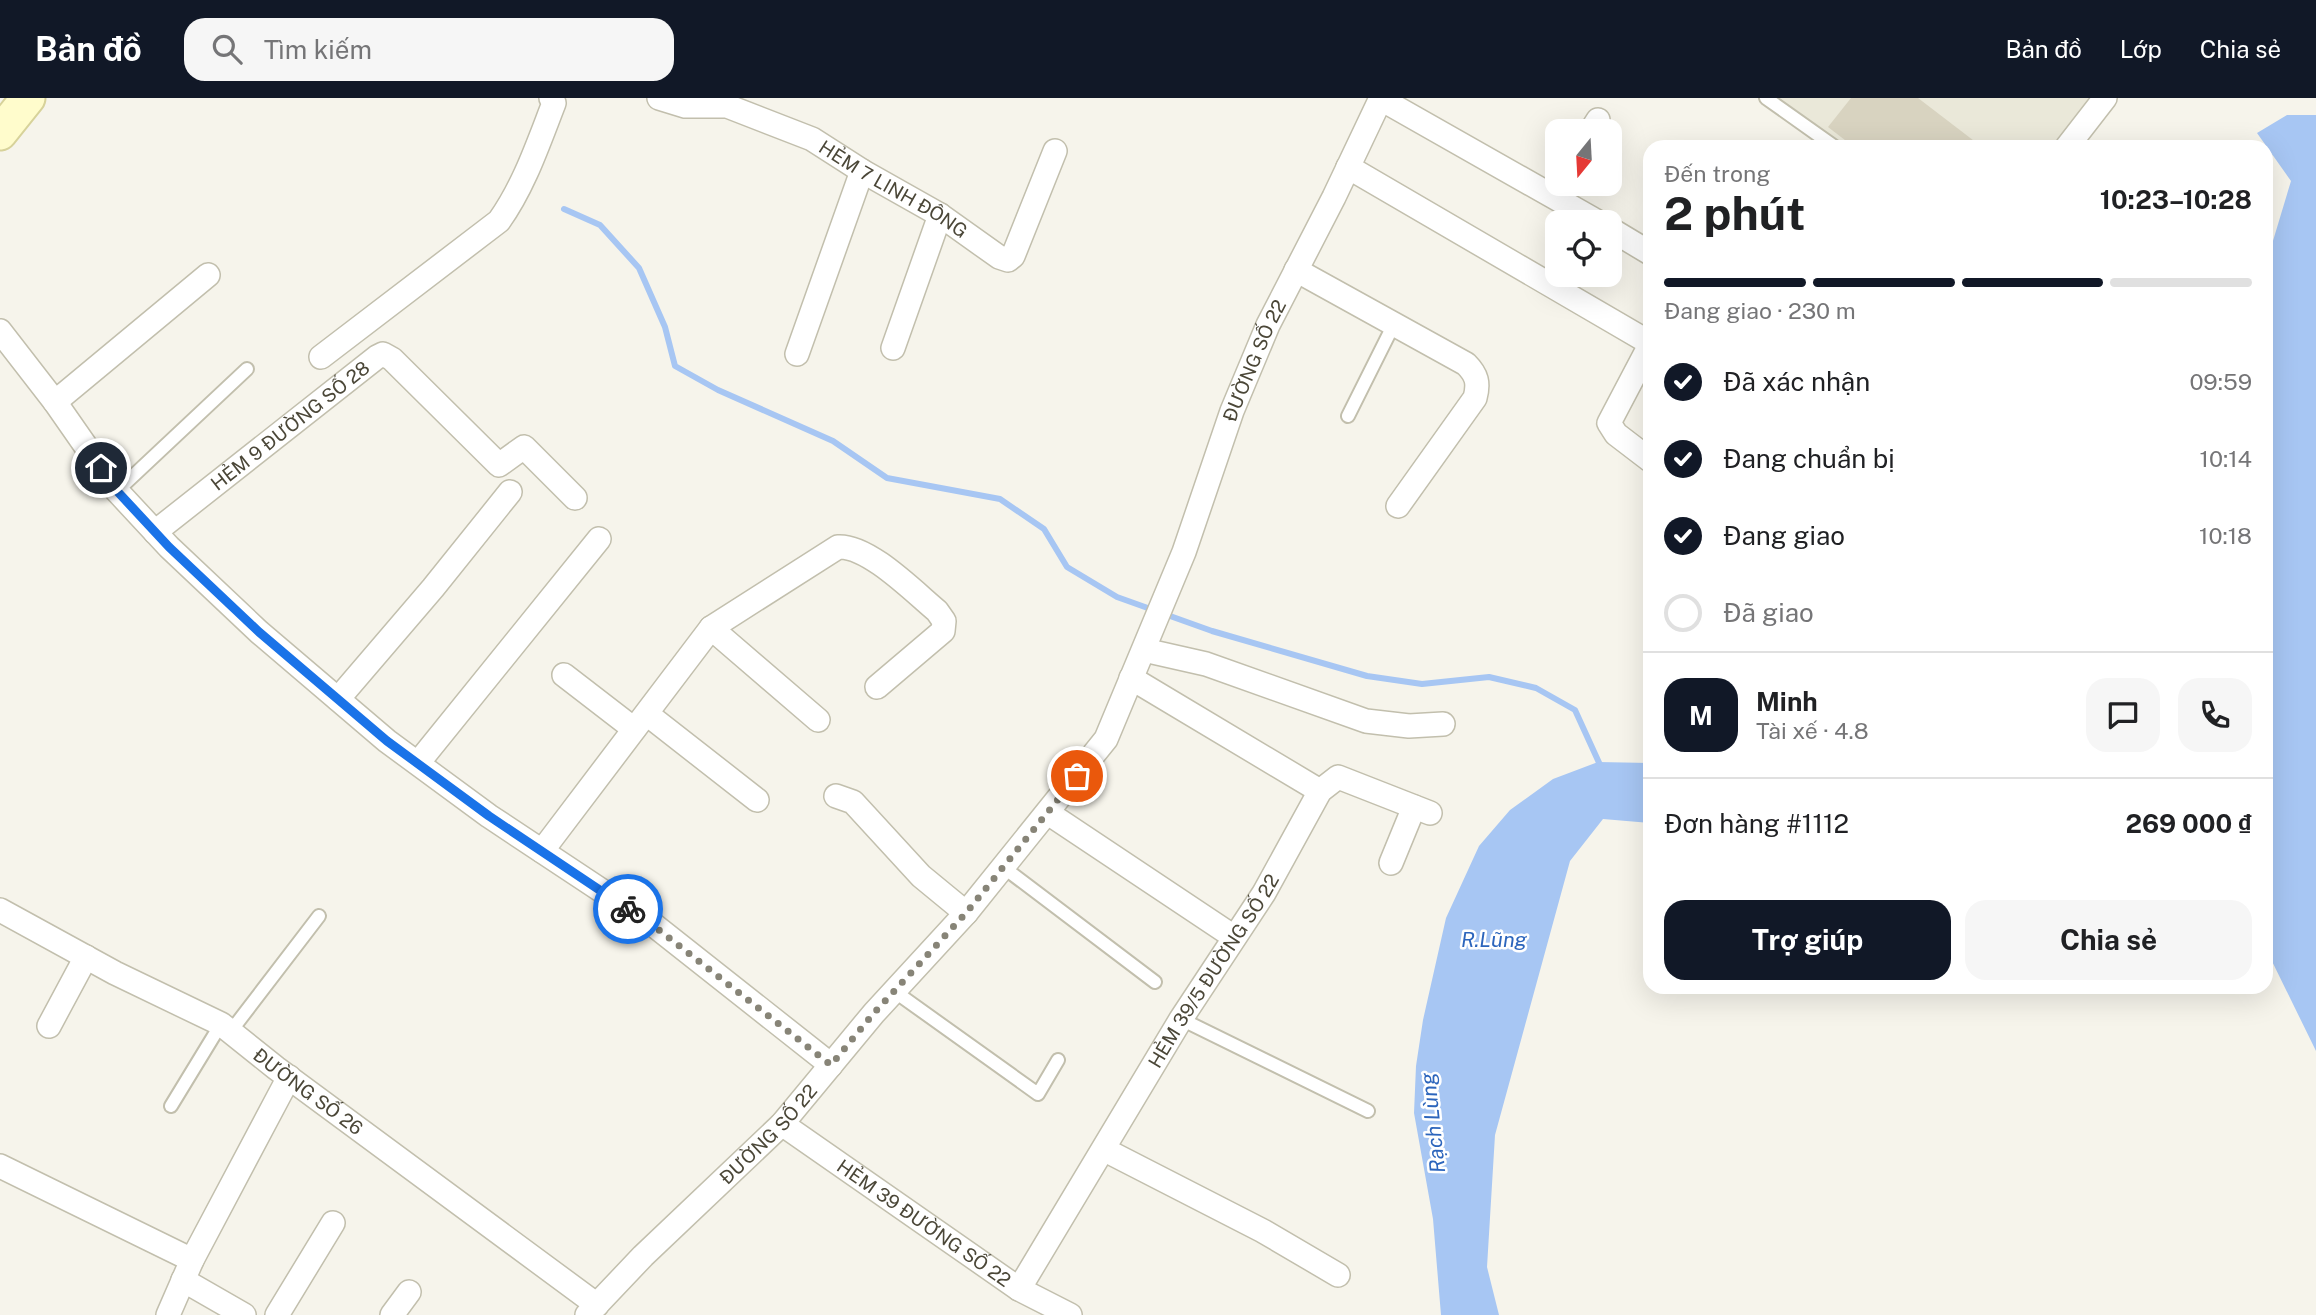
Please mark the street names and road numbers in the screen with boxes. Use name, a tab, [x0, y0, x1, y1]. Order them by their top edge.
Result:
street label: HẺM 7 LINH ĐÔNG	[815, 136, 972, 242]
street label: ĐƯỜNG SỐ 22	[1218, 296, 1290, 424]
street label: HẺM 9 ĐƯỜNG SỐ 28	[206, 356, 374, 495]
street label: HẺM 39/5 ĐƯỜNG SỐ 22	[1143, 870, 1283, 1072]
street label: ĐƯỜNG SỐ 26	[249, 1043, 367, 1139]
street label: ĐƯỜNG SỐ 22	[715, 1080, 821, 1189]
street label: HẺM 39 ĐƯỜNG SỐ 22	[833, 1155, 1015, 1291]

